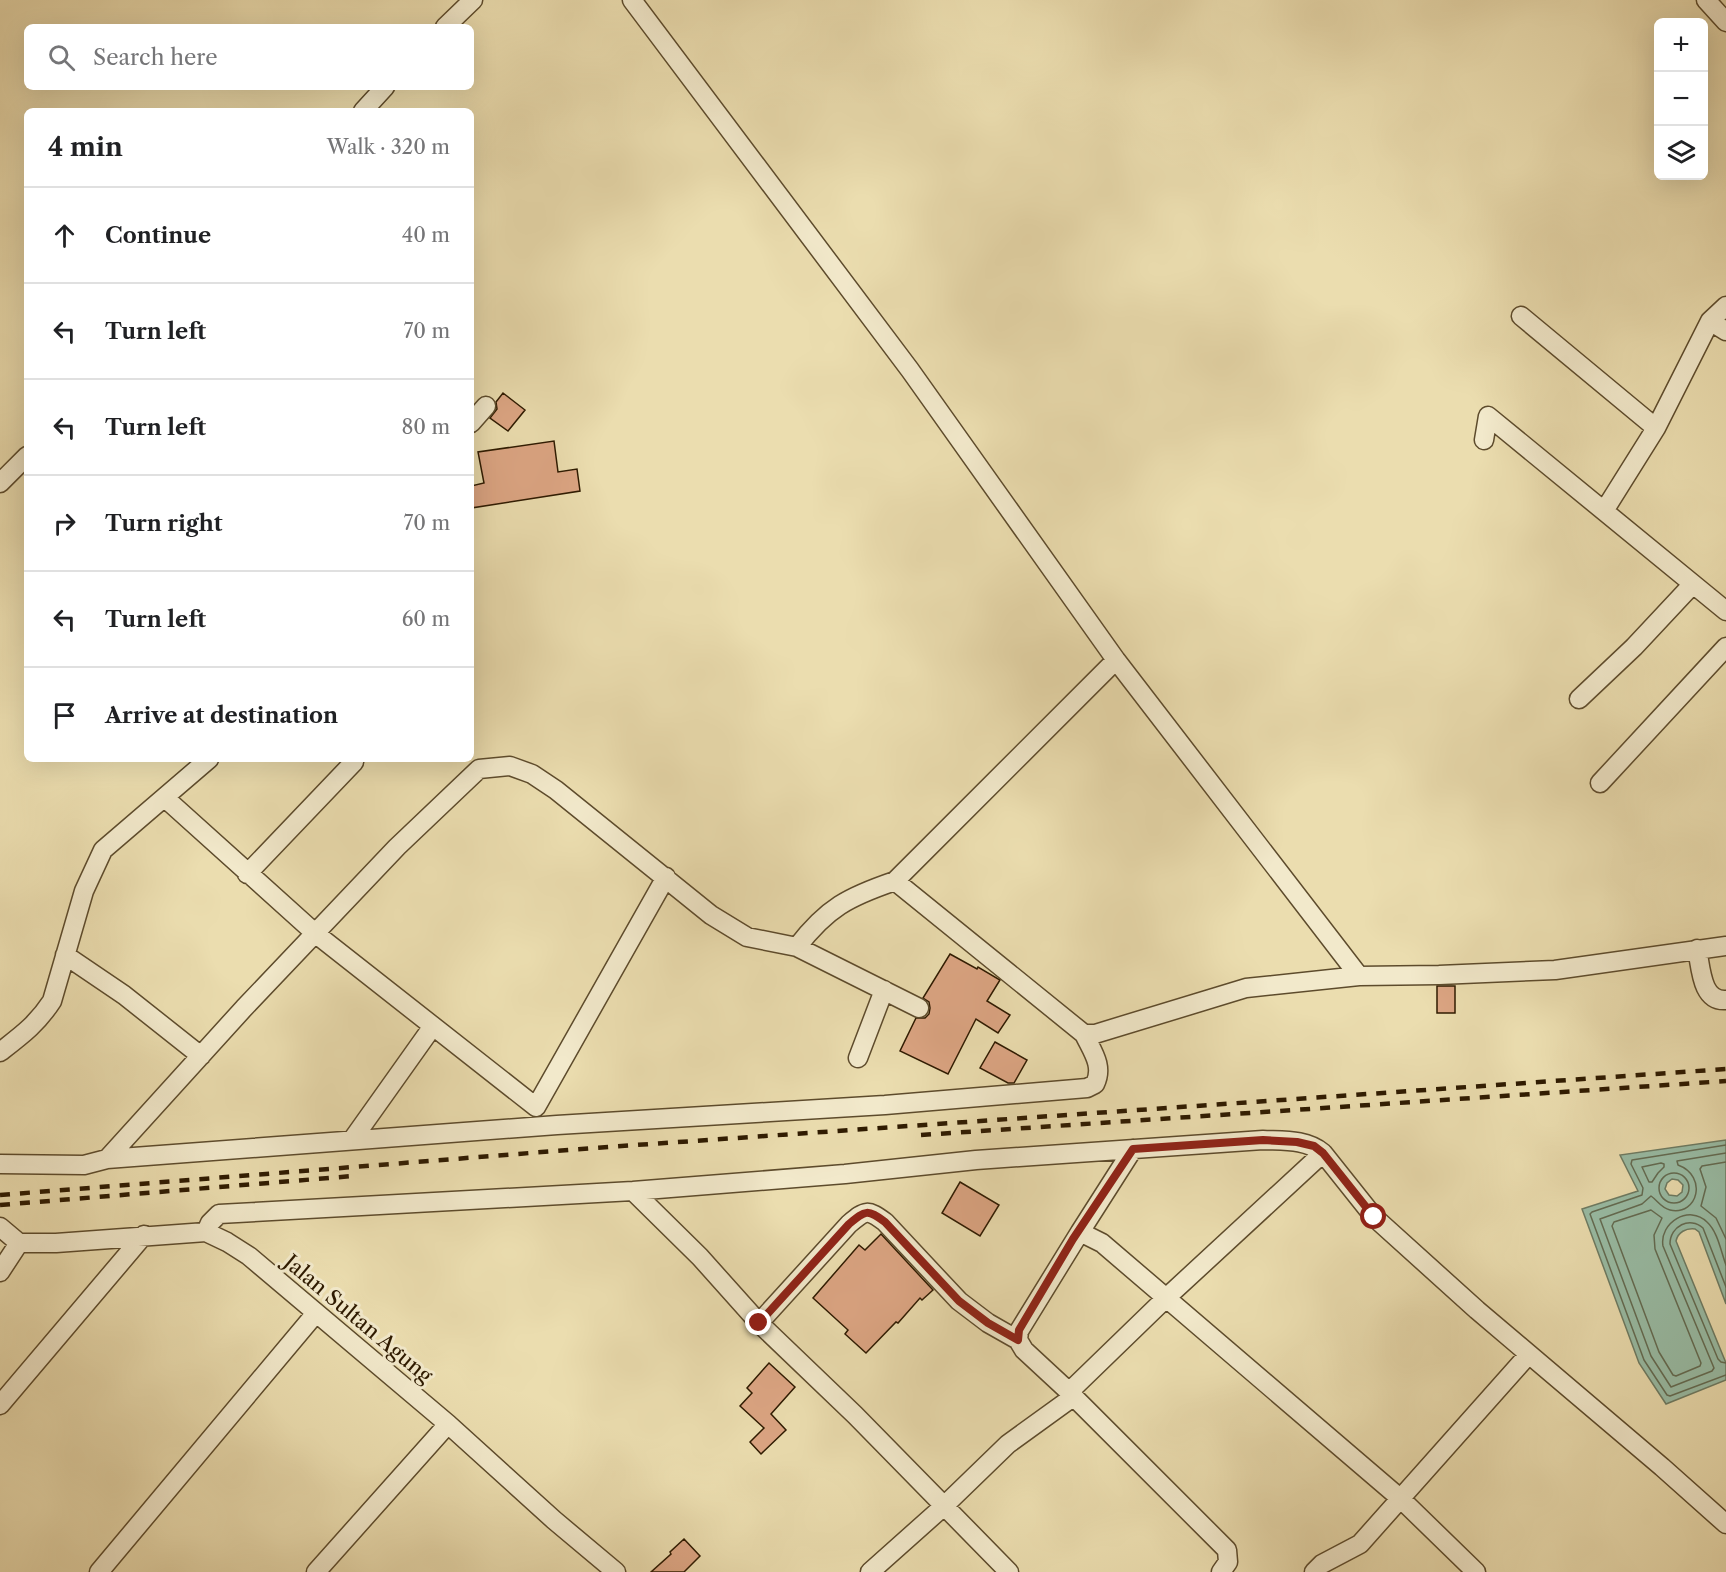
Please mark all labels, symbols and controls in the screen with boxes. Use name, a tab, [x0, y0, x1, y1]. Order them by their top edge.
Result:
map controls	[1654, 18, 1708, 180]
button: +	[1654, 18, 1708, 72]
search box	[24, 24, 474, 90]
icon: search	[45, 41, 78, 74]
text: Search here	[93, 44, 218, 71]
button: −	[1654, 72, 1708, 126]
button: layers	[1654, 126, 1708, 180]
text: 4 min	[48, 131, 123, 163]
text: Walk · 320 m	[327, 135, 450, 159]
icon: ahead	[48, 219, 81, 252]
text: Continue	[105, 222, 211, 249]
text: 40 m	[402, 223, 450, 247]
icon: left	[48, 315, 81, 348]
text: Turn left	[105, 318, 206, 345]
text: 70 m	[404, 319, 450, 343]
icon: left	[48, 411, 81, 444]
text: Turn left	[105, 414, 206, 441]
text: 80 m	[402, 415, 450, 439]
icon: right	[48, 507, 81, 540]
text: Turn right	[105, 510, 223, 537]
text: 70 m	[404, 511, 450, 535]
icon: left	[48, 603, 81, 636]
text: Turn left	[105, 606, 206, 633]
text: 60 m	[402, 607, 450, 631]
icon: arrive	[48, 699, 81, 732]
text: Arrive at destination	[105, 702, 338, 729]
route start	[1360, 1203, 1386, 1229]
street label: Jalan Sultan Agung	[277, 1247, 438, 1389]
route end	[745, 1309, 771, 1335]

